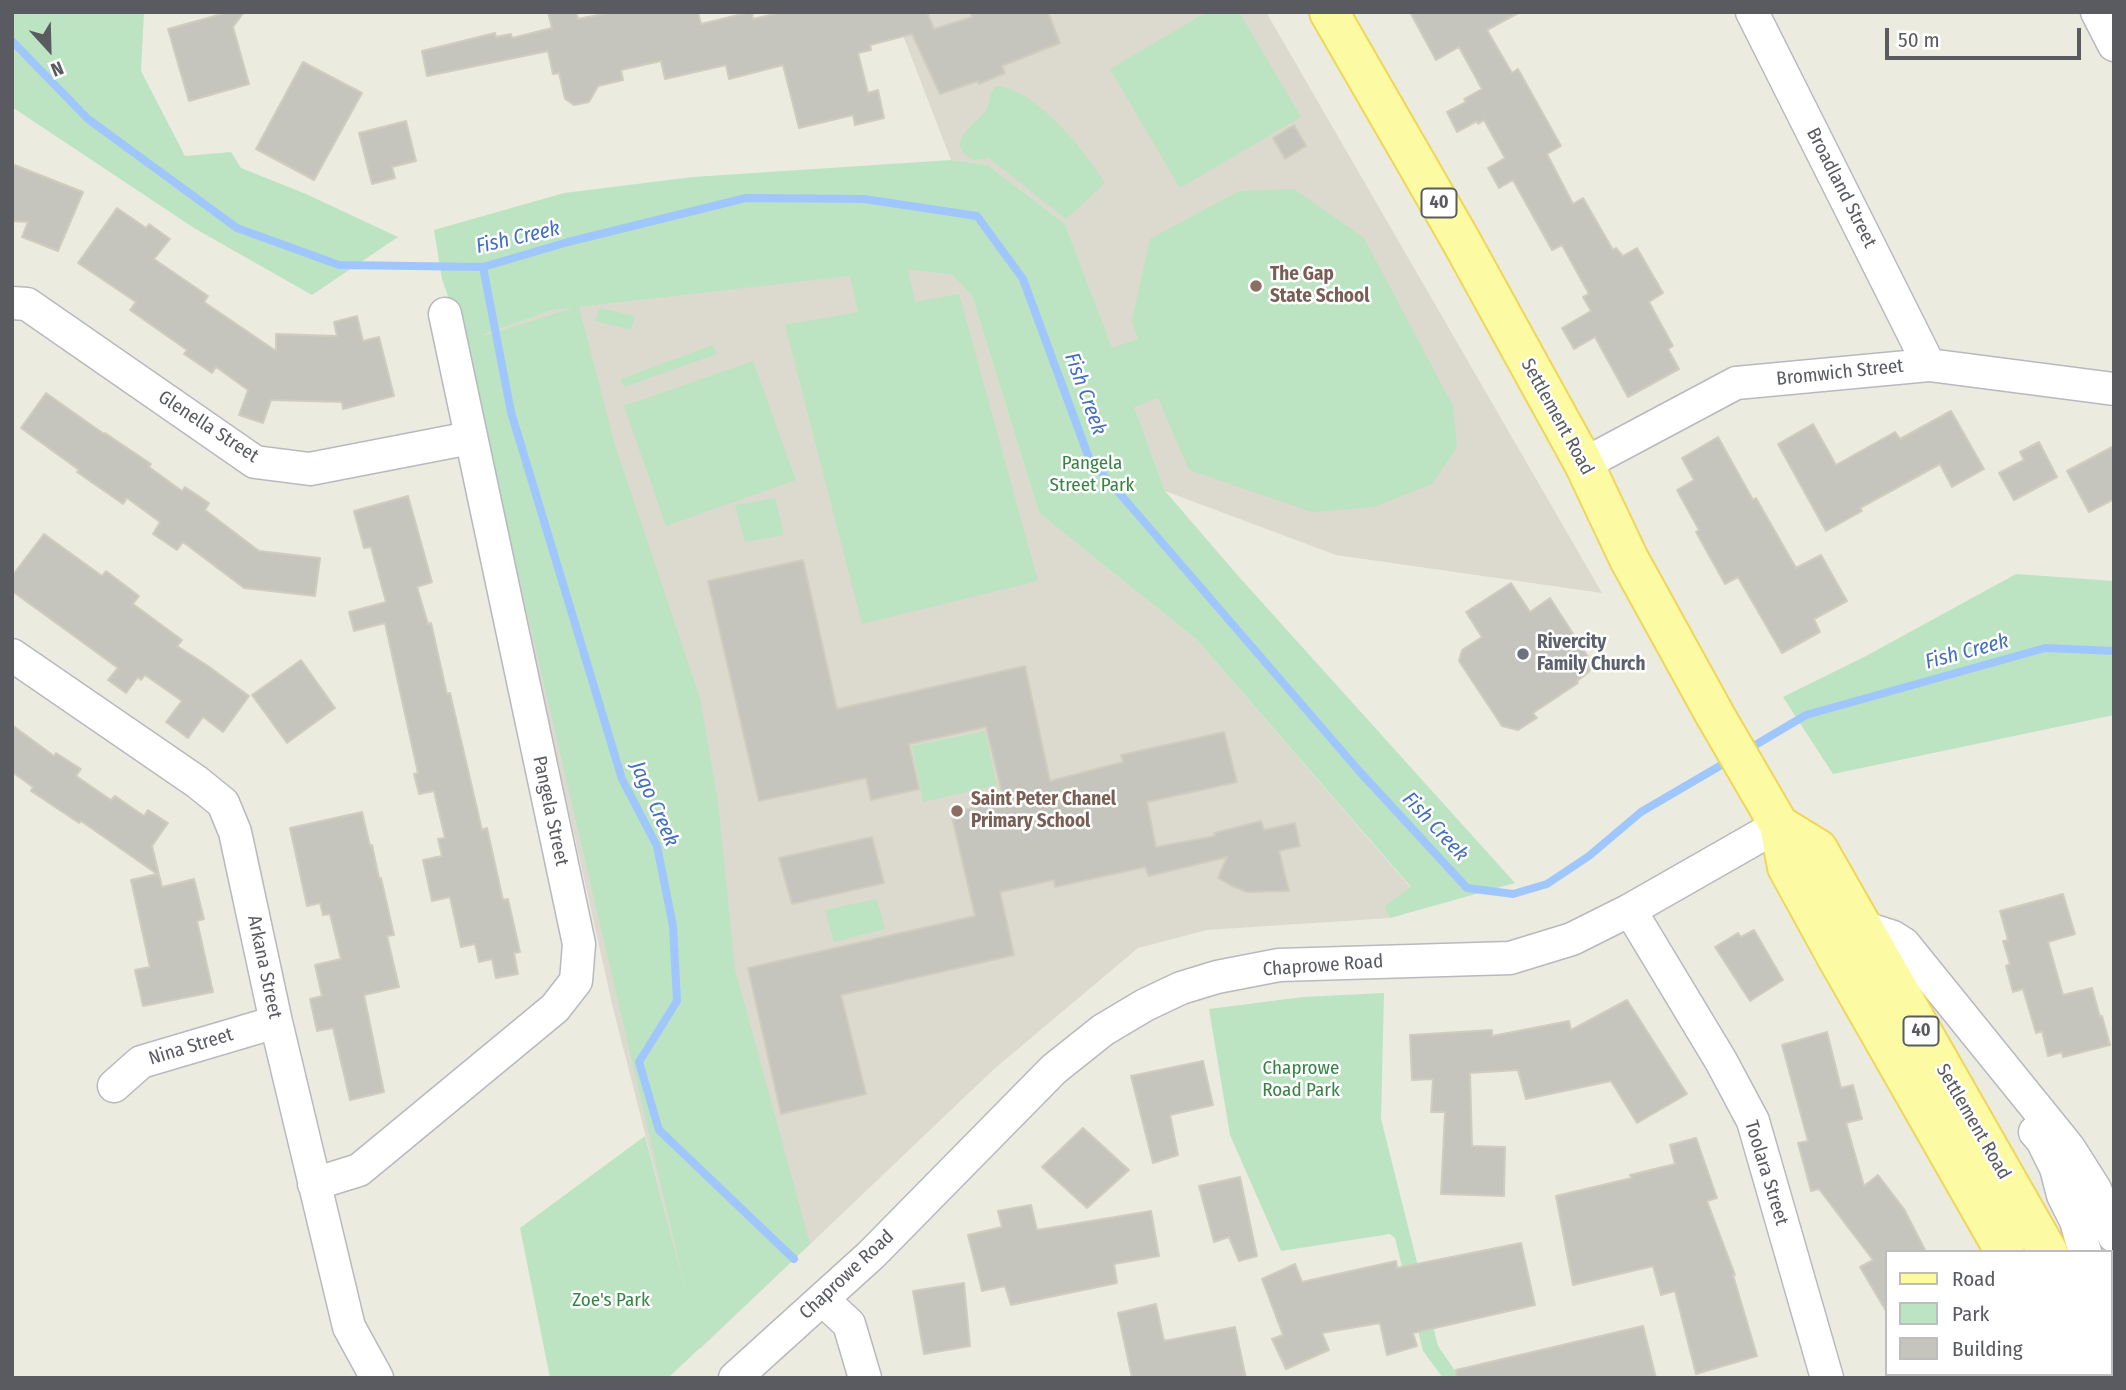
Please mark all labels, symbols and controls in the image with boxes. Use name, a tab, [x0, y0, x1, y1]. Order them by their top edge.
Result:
north arrow	[14, 14, 84, 84]
scale bar	[1888, 14, 2084, 58]
text: 50 m	[1898, 27, 1940, 53]
text: N	[47, 56, 67, 82]
street label: Broadland Street	[1801, 124, 1881, 252]
road number: 40	[1422, 188, 1456, 218]
water label: Fish Creek	[473, 216, 563, 260]
place label: The Gap State School	[1270, 264, 1369, 308]
marker: The Gap State School	[1248, 278, 1264, 294]
water label: Fish Creek	[1059, 349, 1111, 439]
street label: Settlement Road	[1516, 355, 1598, 479]
street label: Bromwich Street	[1775, 355, 1905, 391]
street label: Glenella Street	[154, 386, 262, 468]
park label: Pangela Street Park	[1050, 453, 1134, 497]
water label: Fish Creek	[1922, 629, 2012, 675]
place label: Rivercity Family Church	[1537, 632, 1645, 676]
marker: Rivercity Family Church	[1515, 646, 1531, 662]
street label: Pangela Street	[527, 754, 573, 868]
water label: Jago Creek	[624, 757, 684, 851]
water label: Fish Creek	[1397, 787, 1473, 867]
place label: Saint Peter Chanel Primary School	[971, 789, 1116, 833]
marker: Saint Peter Chanel Primary School	[949, 803, 965, 819]
street label: Arkana Street	[242, 913, 286, 1021]
street label: Chaprowe Road	[1262, 950, 1384, 982]
road number: 40	[1904, 1016, 1938, 1046]
street label: Nina Street	[146, 1023, 236, 1071]
park label: Chaprowe Road Park	[1262, 1058, 1340, 1102]
street label: Settlement Road	[1931, 1060, 2015, 1184]
street label: Toolara Street	[1739, 1118, 1793, 1228]
street label: Chaprowe Road	[795, 1226, 899, 1324]
legend	[1884, 1250, 2112, 1376]
text: Road	[1952, 1266, 1996, 1292]
park label: Zoe's Park	[572, 1290, 650, 1312]
text: Park	[1952, 1301, 1989, 1327]
text: Building	[1952, 1336, 2023, 1362]

